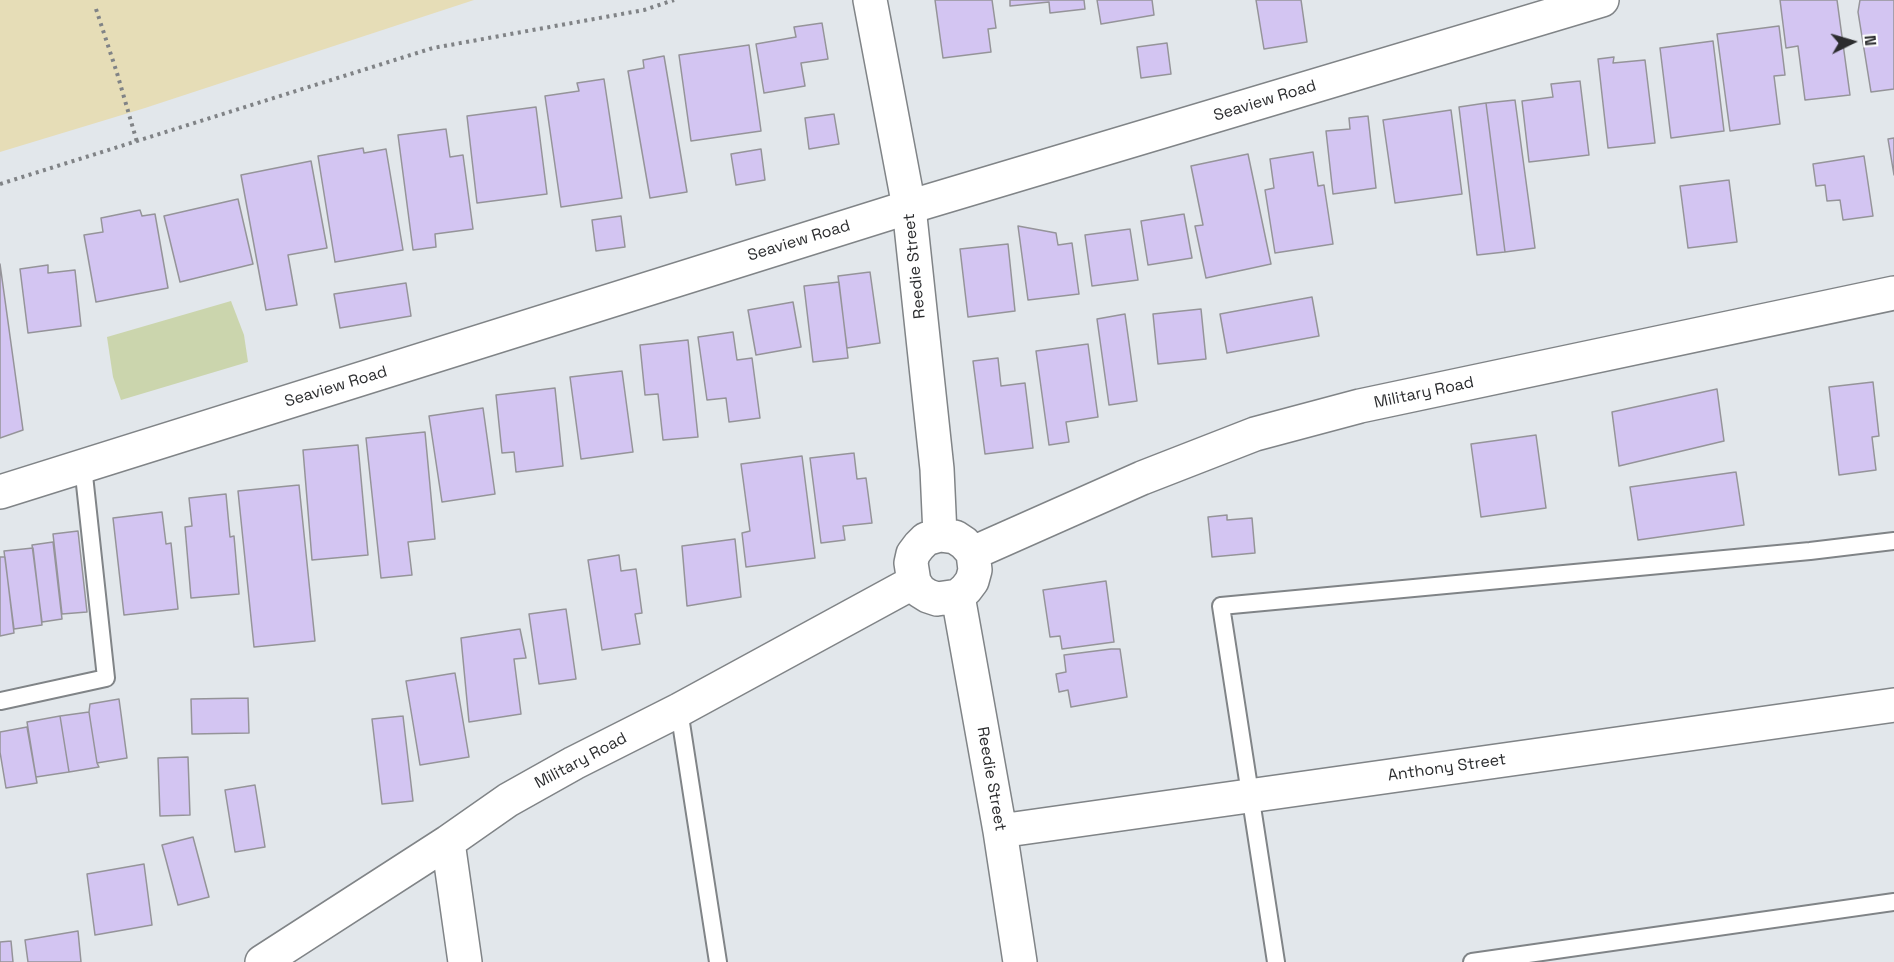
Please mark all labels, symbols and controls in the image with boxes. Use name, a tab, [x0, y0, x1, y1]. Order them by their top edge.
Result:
north arrow	[1822, 12, 1882, 72]
text: N	[1860, 34, 1881, 47]
street label: Seaview Road	[1211, 76, 1319, 126]
street label: Reedie Street	[900, 212, 930, 320]
street label: Seaview Road	[745, 216, 853, 266]
street label: Seaview Road	[282, 362, 390, 412]
street label: Military Road	[1372, 373, 1476, 413]
street label: Reedie Street	[972, 725, 1010, 833]
street label: Military Road	[532, 729, 630, 793]
street label: Anthony Street	[1387, 750, 1507, 786]

